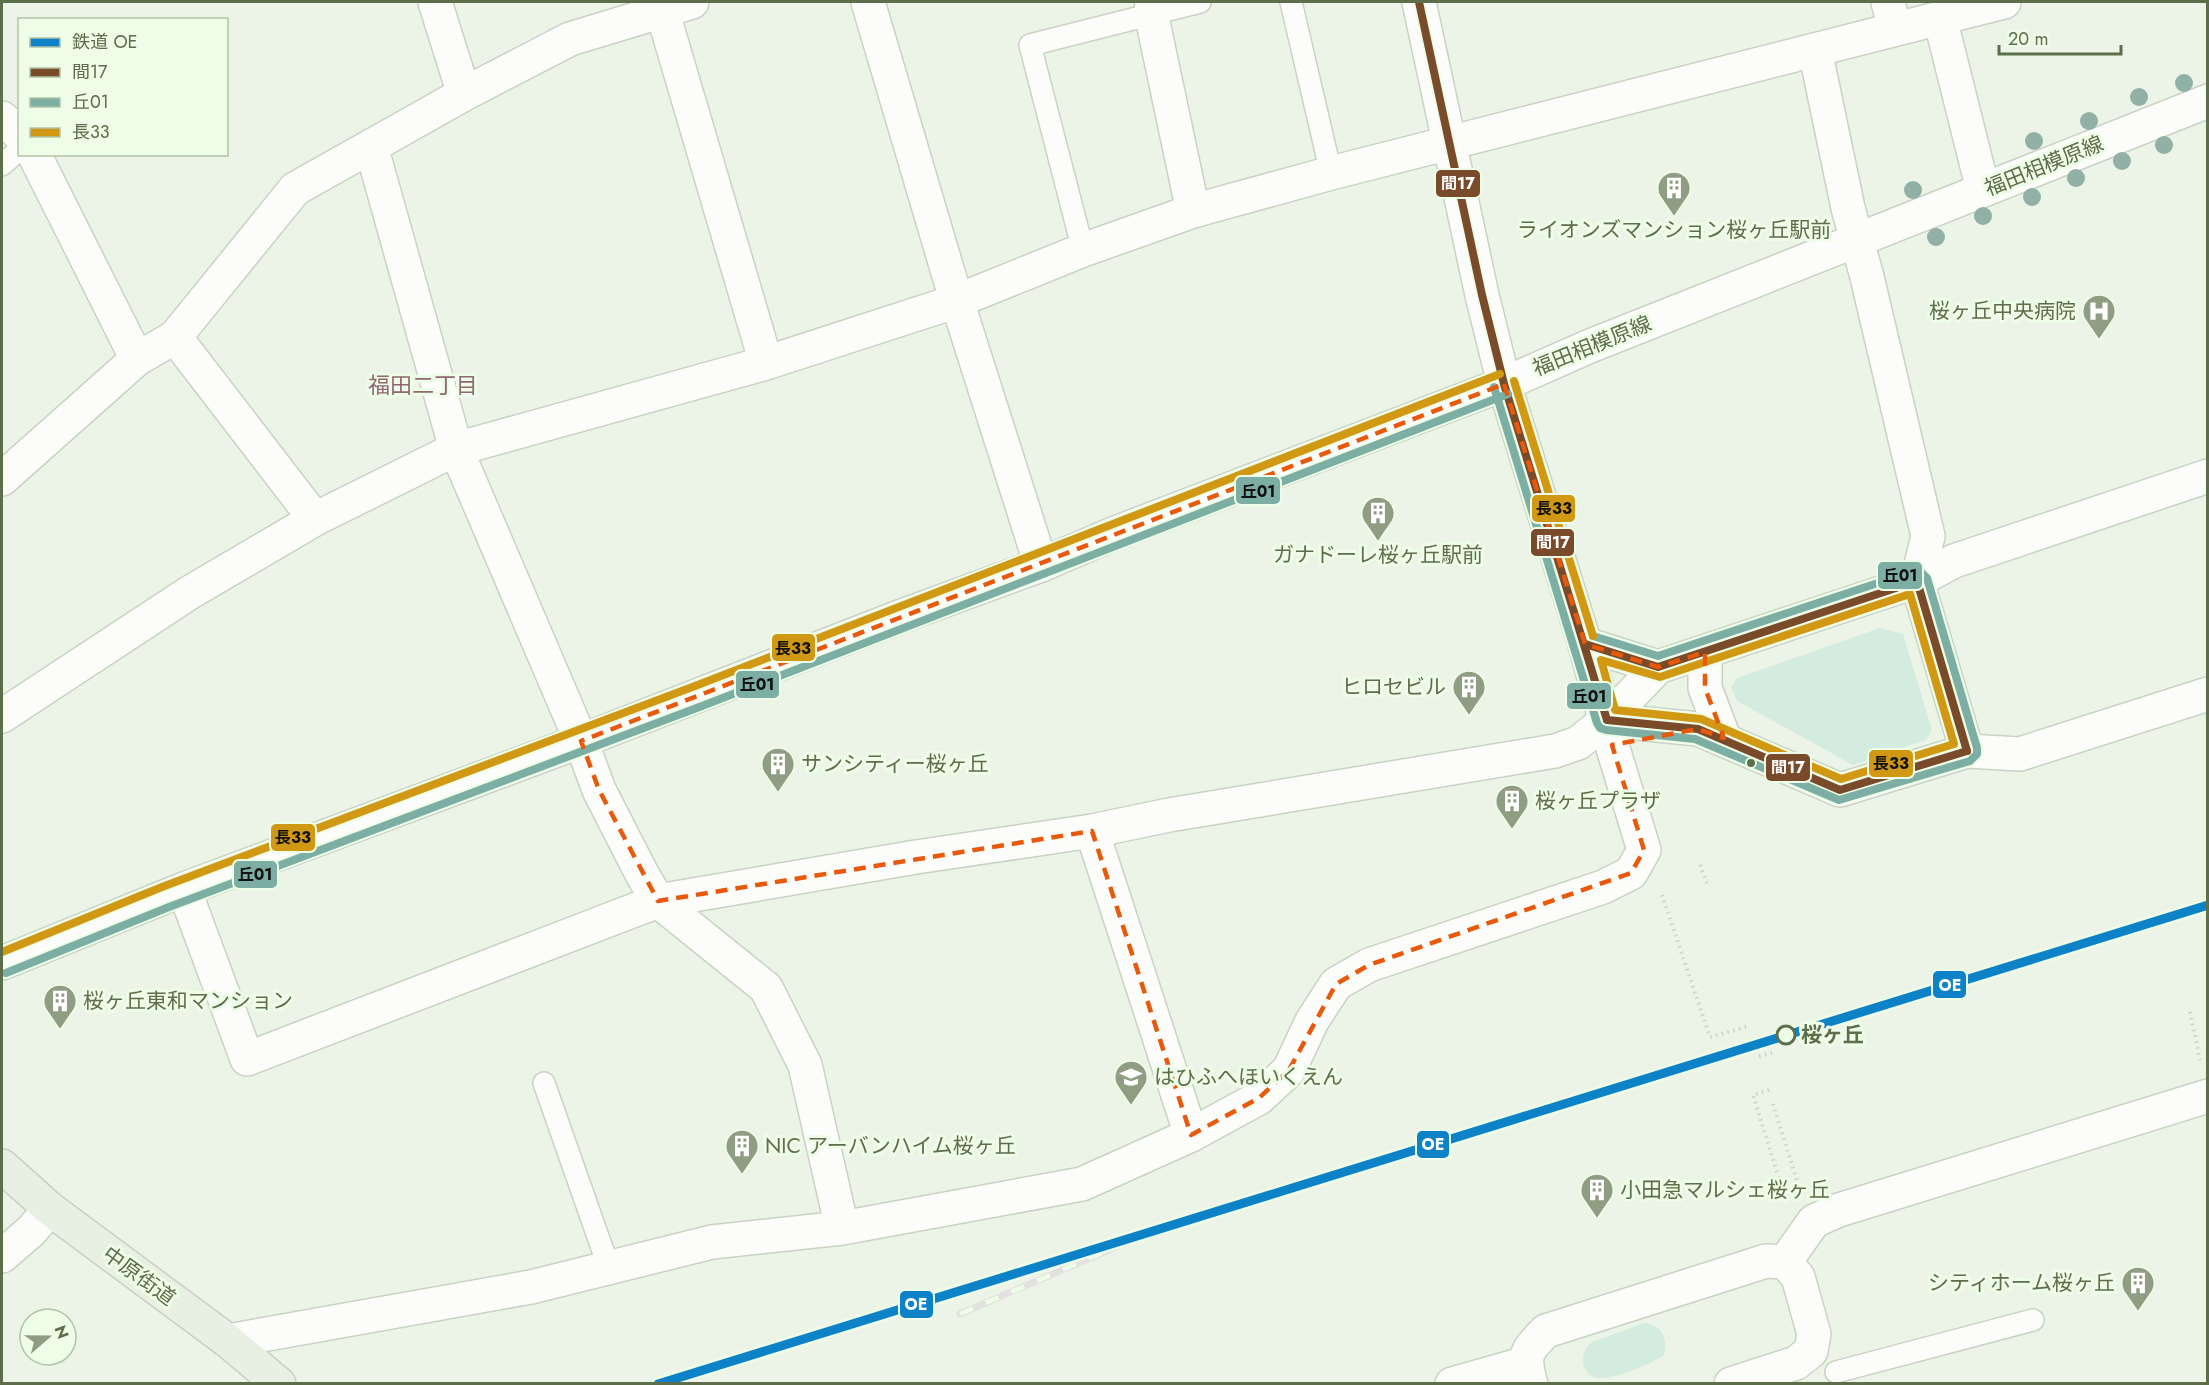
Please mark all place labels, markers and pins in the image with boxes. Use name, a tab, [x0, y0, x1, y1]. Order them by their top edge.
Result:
building icon: ライオンズマンション桜ヶ丘駅前	[1656, 170, 1692, 217]
place label: ライオンズマンション桜ヶ丘駅前	[1517, 215, 1831, 245]
hospital icon: 桜ヶ丘中央病院	[2081, 293, 2117, 340]
place label: 桜ヶ丘中央病院	[1929, 296, 2076, 326]
building icon: ガナドーレ桜ヶ丘駅前	[1360, 495, 1396, 542]
place label: ガナドーレ桜ヶ丘駅前	[1273, 540, 1483, 570]
building icon: ヒロセビル	[1451, 669, 1487, 716]
place label: ヒロセビル	[1341, 672, 1446, 702]
building icon: サンシティー桜ヶ丘	[760, 746, 796, 793]
place label: サンシティー桜ヶ丘	[801, 749, 989, 779]
unlabelled marker	[1745, 757, 1757, 769]
building icon: 桜ヶ丘プラザ	[1494, 783, 1530, 830]
place label: 桜ヶ丘プラザ	[1535, 786, 1661, 816]
building icon: 桜ヶ丘東和マンション	[42, 983, 78, 1030]
place label: 桜ヶ丘東和マンション	[83, 986, 293, 1016]
place label: 桜ヶ丘	[1801, 1020, 1864, 1050]
marker: 桜ヶ丘	[1776, 1025, 1796, 1045]
school or university icon: はひふへほいくえん	[1113, 1059, 1149, 1106]
place label: はひふへほいくえん	[1154, 1062, 1343, 1092]
building icon: NIC アーバンハイム桜ヶ丘	[724, 1128, 760, 1175]
place label: NIC アーバンハイム桜ヶ丘	[765, 1131, 1016, 1161]
building icon: 小田急マルシェ桜ヶ丘	[1579, 1172, 1615, 1219]
place label: 小田急マルシェ桜ヶ丘	[1620, 1175, 1830, 1205]
building icon: シティホーム桜ヶ丘	[2120, 1265, 2156, 1312]
place label: シティホーム桜ヶ丘	[1928, 1268, 2115, 1298]

